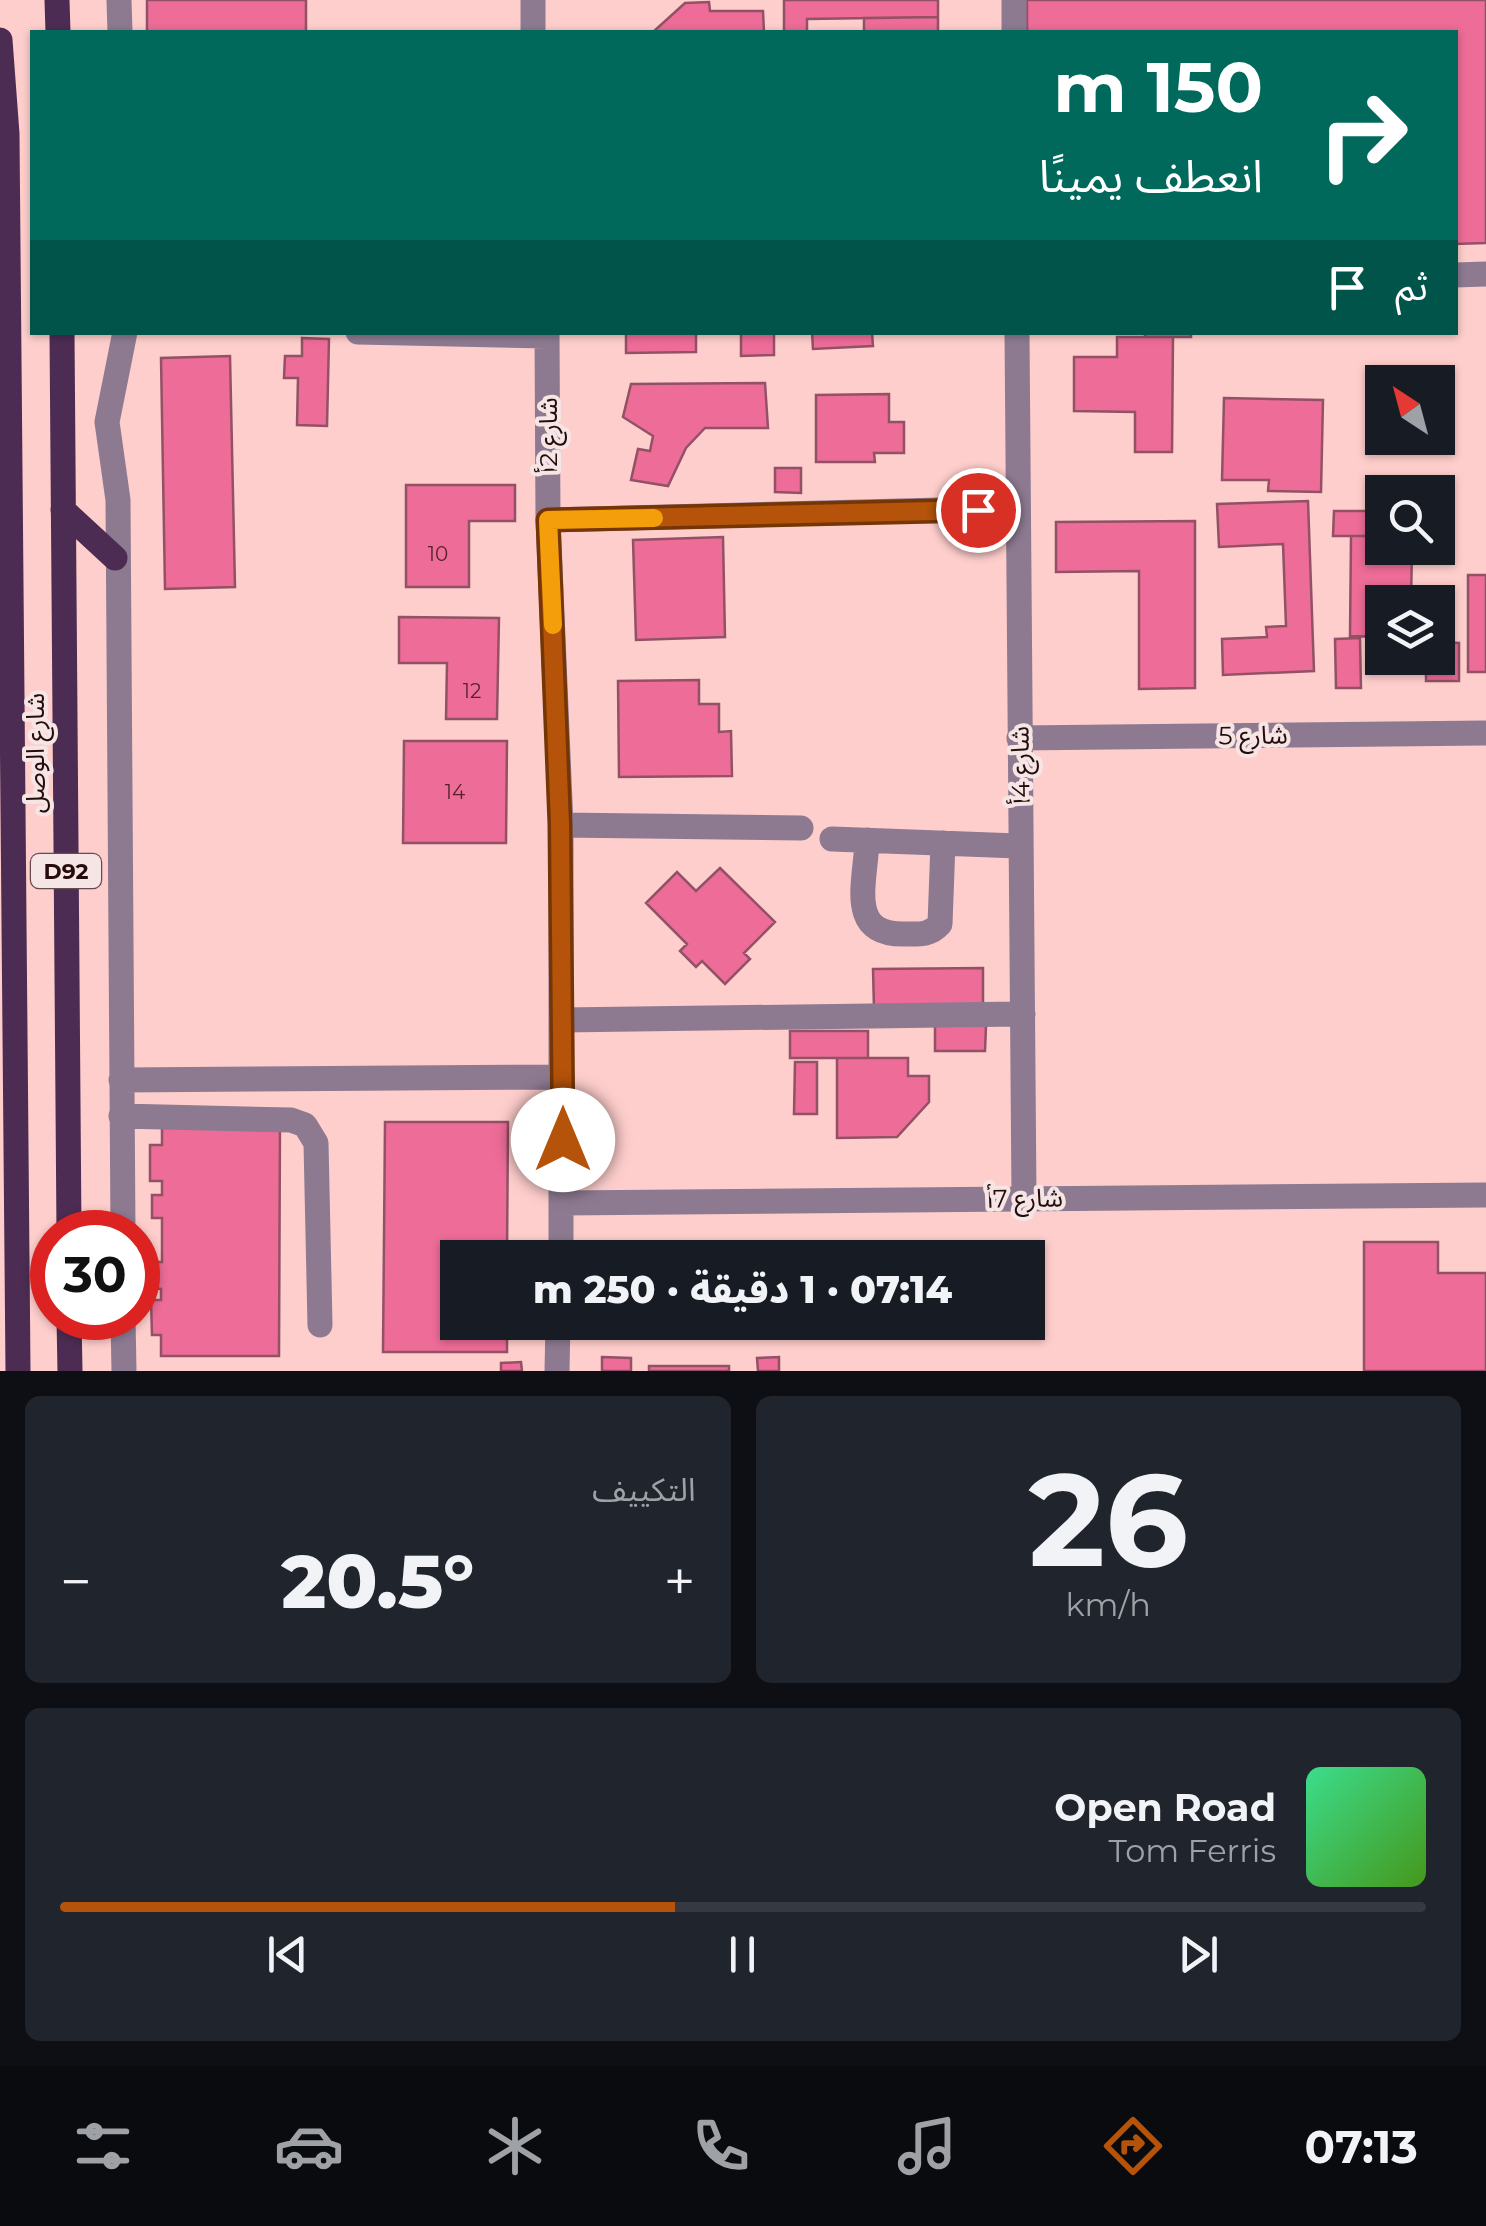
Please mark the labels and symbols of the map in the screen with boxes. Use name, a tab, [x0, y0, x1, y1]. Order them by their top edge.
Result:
north arrow	[1365, 365, 1455, 455]
street label: شارع 2أ	[533, 397, 567, 473]
pin	[936, 468, 1021, 553]
house number: 10	[428, 542, 448, 566]
house number: 12	[463, 679, 481, 703]
street label: شارع الوصل	[20, 693, 54, 813]
street label: شارع 5	[1218, 719, 1288, 755]
street label: شارع 4أ	[1004, 726, 1040, 805]
house number: 14	[445, 780, 465, 804]
road number: D92	[31, 854, 101, 888]
position arrow	[511, 1088, 615, 1192]
street label: شارع 7أ	[986, 1182, 1063, 1218]
speed limit sign: 30	[30, 1210, 160, 1340]

